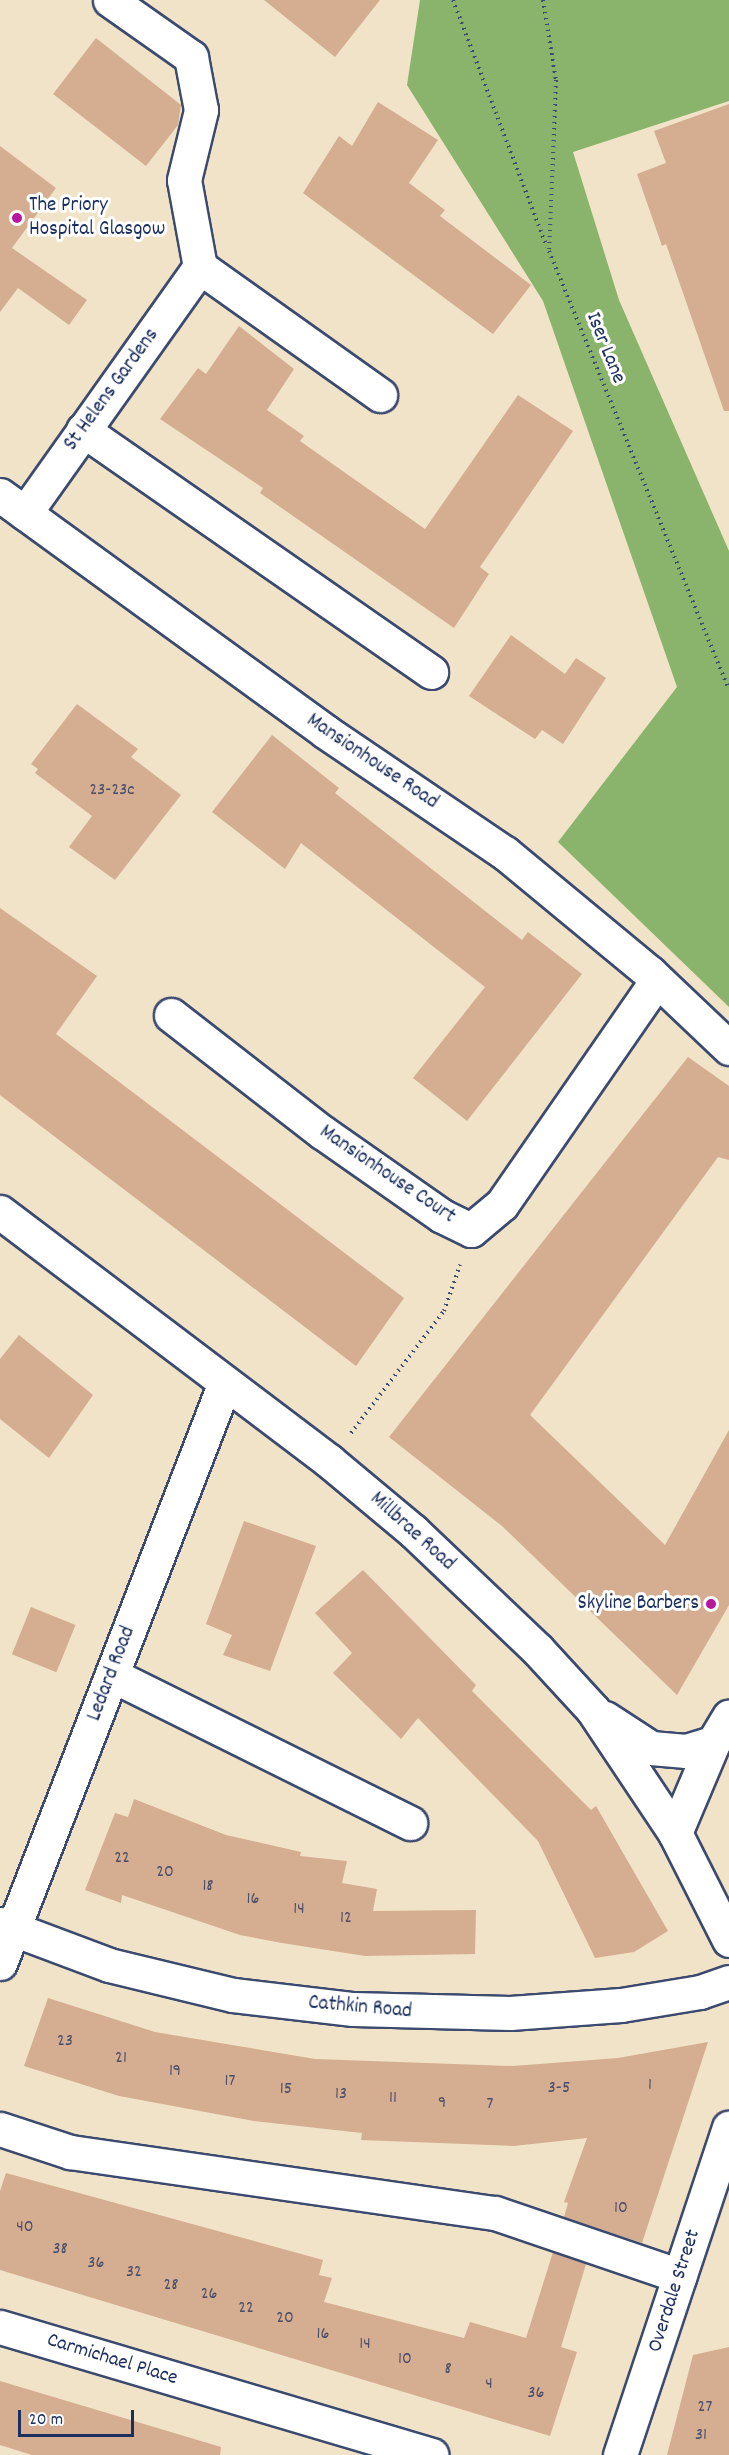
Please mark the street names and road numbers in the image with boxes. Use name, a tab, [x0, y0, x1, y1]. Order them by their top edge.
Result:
street label: Iser Lane	[579, 309, 631, 387]
street label: St Helens Gardens	[59, 324, 165, 456]
street label: Mansionhouse Road	[301, 709, 443, 815]
street label: Mansionhouse Court	[314, 1120, 460, 1230]
street label: Millbrae Road	[364, 1487, 460, 1577]
street label: Ledard Road	[82, 1623, 142, 1725]
street label: Cathkin Road	[307, 1991, 413, 2025]
street label: Overdale Street	[643, 2226, 707, 2356]
street label: Carmichael Place	[44, 2328, 180, 2392]

